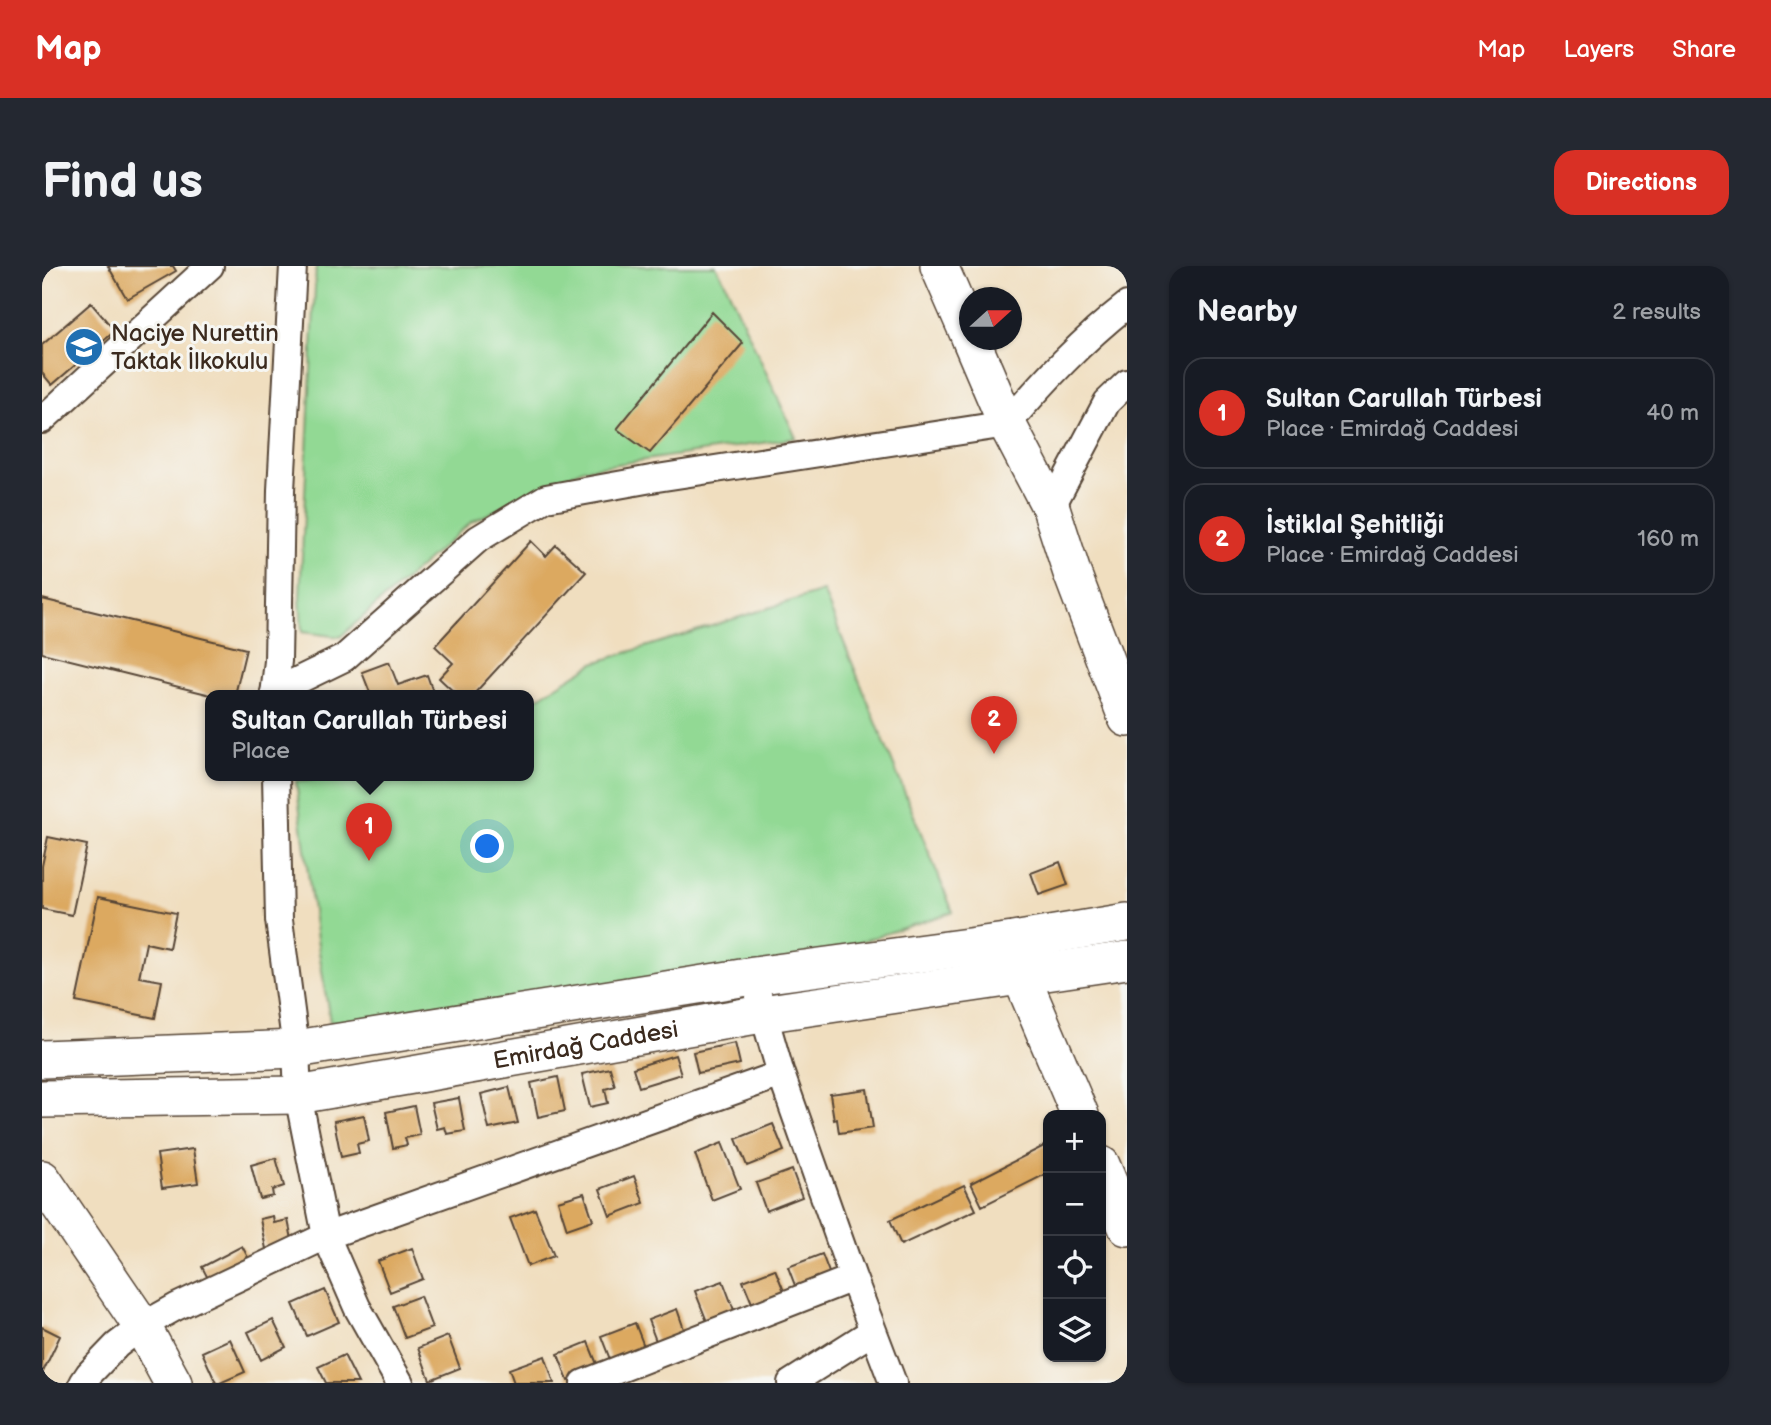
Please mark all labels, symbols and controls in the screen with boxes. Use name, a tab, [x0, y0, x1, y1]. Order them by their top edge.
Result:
text: Map	[35, 29, 101, 69]
text: Map	[1477, 35, 1525, 64]
text: Layers	[1563, 35, 1634, 64]
text: Share	[1672, 35, 1736, 64]
button: Directions	[1554, 150, 1729, 215]
text: Find us	[42, 153, 203, 212]
north arrow	[959, 287, 1022, 350]
text: Nearby	[1197, 294, 1297, 330]
text: 2 results	[1612, 298, 1701, 326]
place label: Naciye Nurettin Taktak İlkokulu	[111, 319, 279, 376]
school or university icon: Naciye Nurettin Taktak İlkokulu	[63, 326, 105, 368]
text: Sultan Carullah Türbesi	[1266, 384, 1542, 415]
text: 1	[1217, 399, 1227, 427]
text: 40 m	[1646, 399, 1699, 427]
text: Place · Emirdağ Caddesi	[1266, 415, 1519, 443]
text: İstiklal Şehitliği	[1266, 510, 1444, 541]
text: 2	[1215, 525, 1229, 553]
text: 160 m	[1637, 525, 1699, 553]
text: Place · Emirdağ Caddesi	[1266, 541, 1519, 569]
popup	[205, 690, 534, 781]
pin: 2	[971, 696, 1017, 754]
text: Sultan Carullah Türbesi	[232, 706, 507, 737]
text: Place	[232, 737, 290, 765]
pin: 1	[346, 803, 392, 861]
your location	[470, 829, 504, 863]
street label: Emirdağ Caddesi	[491, 1015, 680, 1076]
map controls	[1043, 1110, 1106, 1362]
button: +	[1043, 1110, 1106, 1173]
button: −	[1043, 1173, 1106, 1236]
button: locate	[1043, 1236, 1106, 1299]
button: layers	[1043, 1299, 1106, 1362]

